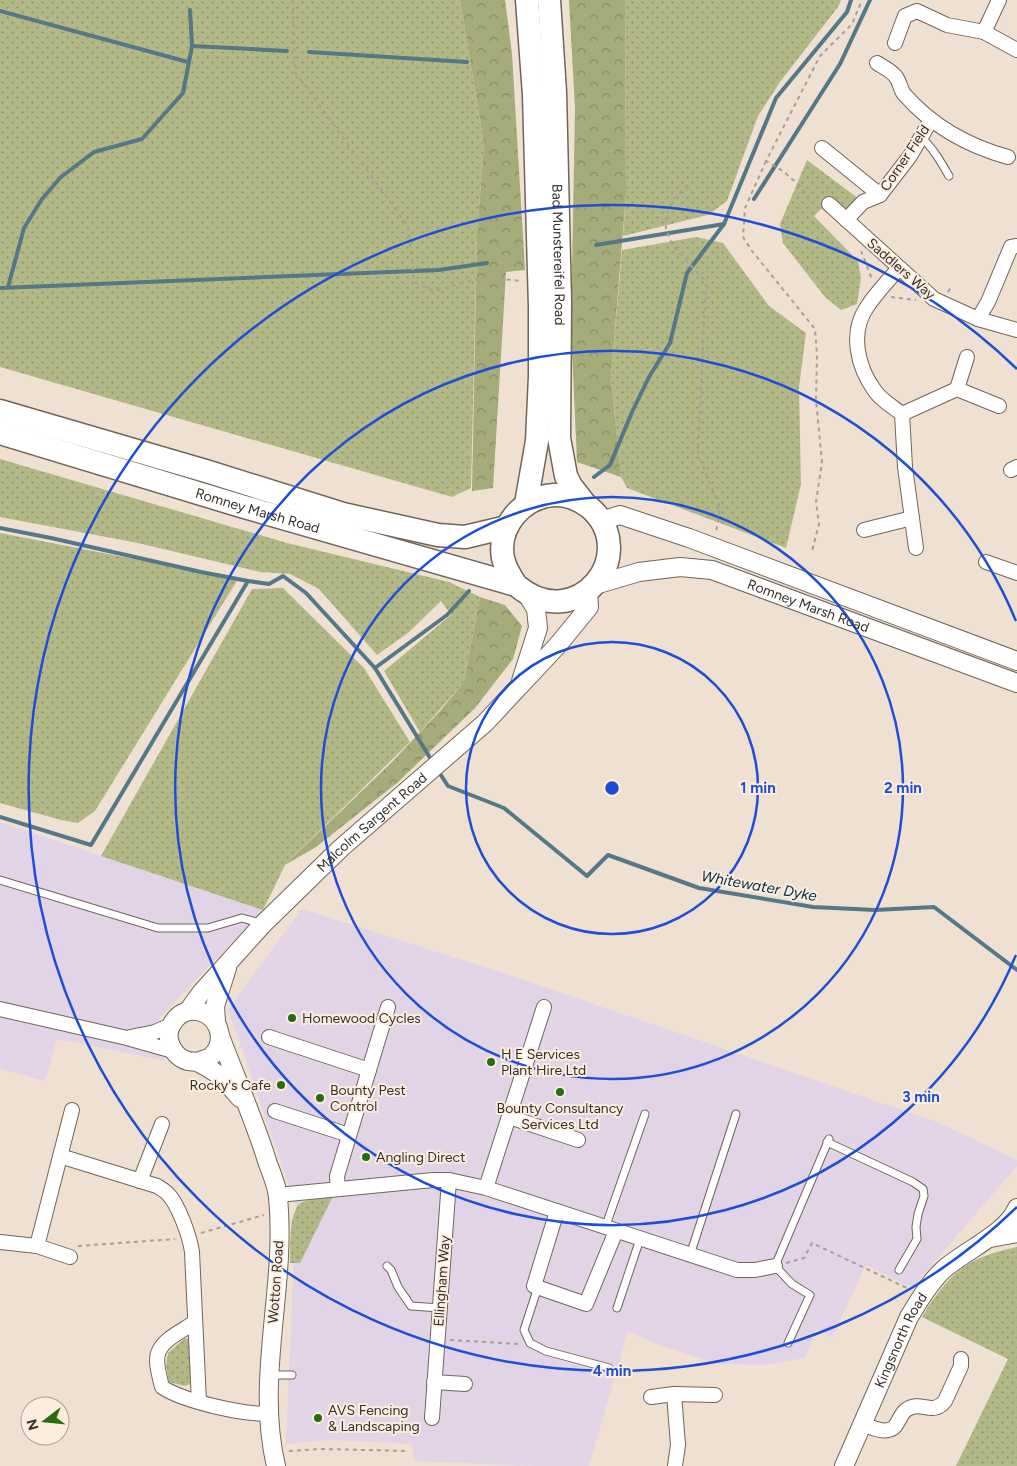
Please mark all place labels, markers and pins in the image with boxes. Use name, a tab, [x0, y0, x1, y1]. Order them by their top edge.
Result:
centre of rings	[603, 779, 621, 797]
place label: Homewood Cycles	[302, 1010, 421, 1027]
marker: Homewood Cycles	[286, 1012, 298, 1024]
place label: H E Services Plant Hire Ltd	[501, 1046, 586, 1079]
marker: H E Services Plant Hire Ltd	[485, 1056, 497, 1068]
place label: Rocky's Cafe	[190, 1077, 271, 1094]
marker: Rocky's Cafe	[275, 1079, 287, 1091]
place label: Bounty Pest Control	[330, 1082, 406, 1115]
marker: Bounty Consultancy Services Ltd	[554, 1086, 566, 1098]
marker: Bounty Pest Control	[314, 1092, 326, 1104]
place label: Bounty Consultancy Services Ltd	[497, 1100, 624, 1133]
place label: Angling Direct	[376, 1149, 465, 1166]
marker: Angling Direct	[360, 1151, 372, 1163]
place label: AVS Fencing & Landscaping	[328, 1402, 420, 1435]
marker: AVS Fencing & Landscaping	[312, 1412, 324, 1424]

